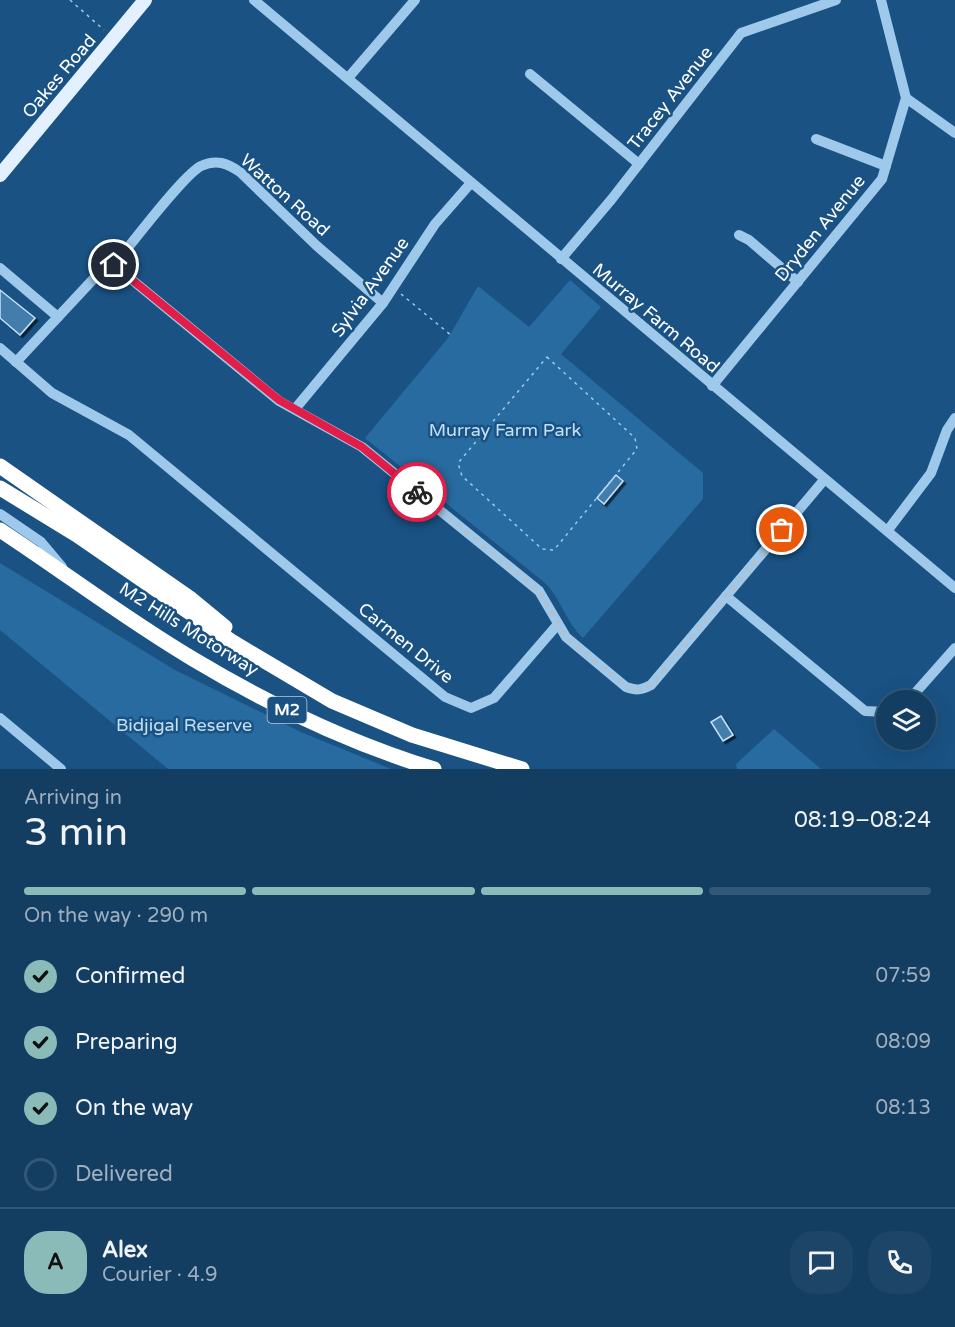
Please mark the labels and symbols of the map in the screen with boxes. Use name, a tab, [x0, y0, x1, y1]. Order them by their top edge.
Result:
street label: Oakes Road	[17, 29, 101, 123]
street label: Tracey Avenue	[623, 42, 717, 154]
street label: Watton Road	[236, 149, 334, 241]
street label: Dryden Avenue	[770, 170, 870, 286]
street label: Sylvia Avenue	[326, 233, 414, 341]
pin	[88, 239, 139, 290]
street label: Murray Farm Road	[588, 258, 724, 378]
park label: Murray Farm Park	[429, 419, 581, 441]
courier	[387, 462, 447, 522]
pin	[756, 504, 807, 555]
street label: M2 Hills Motorway	[115, 577, 263, 681]
street label: Carmen Drive	[354, 598, 458, 688]
road number: M2	[268, 697, 306, 723]
park label: Bidjigal Reserve	[116, 714, 252, 736]

